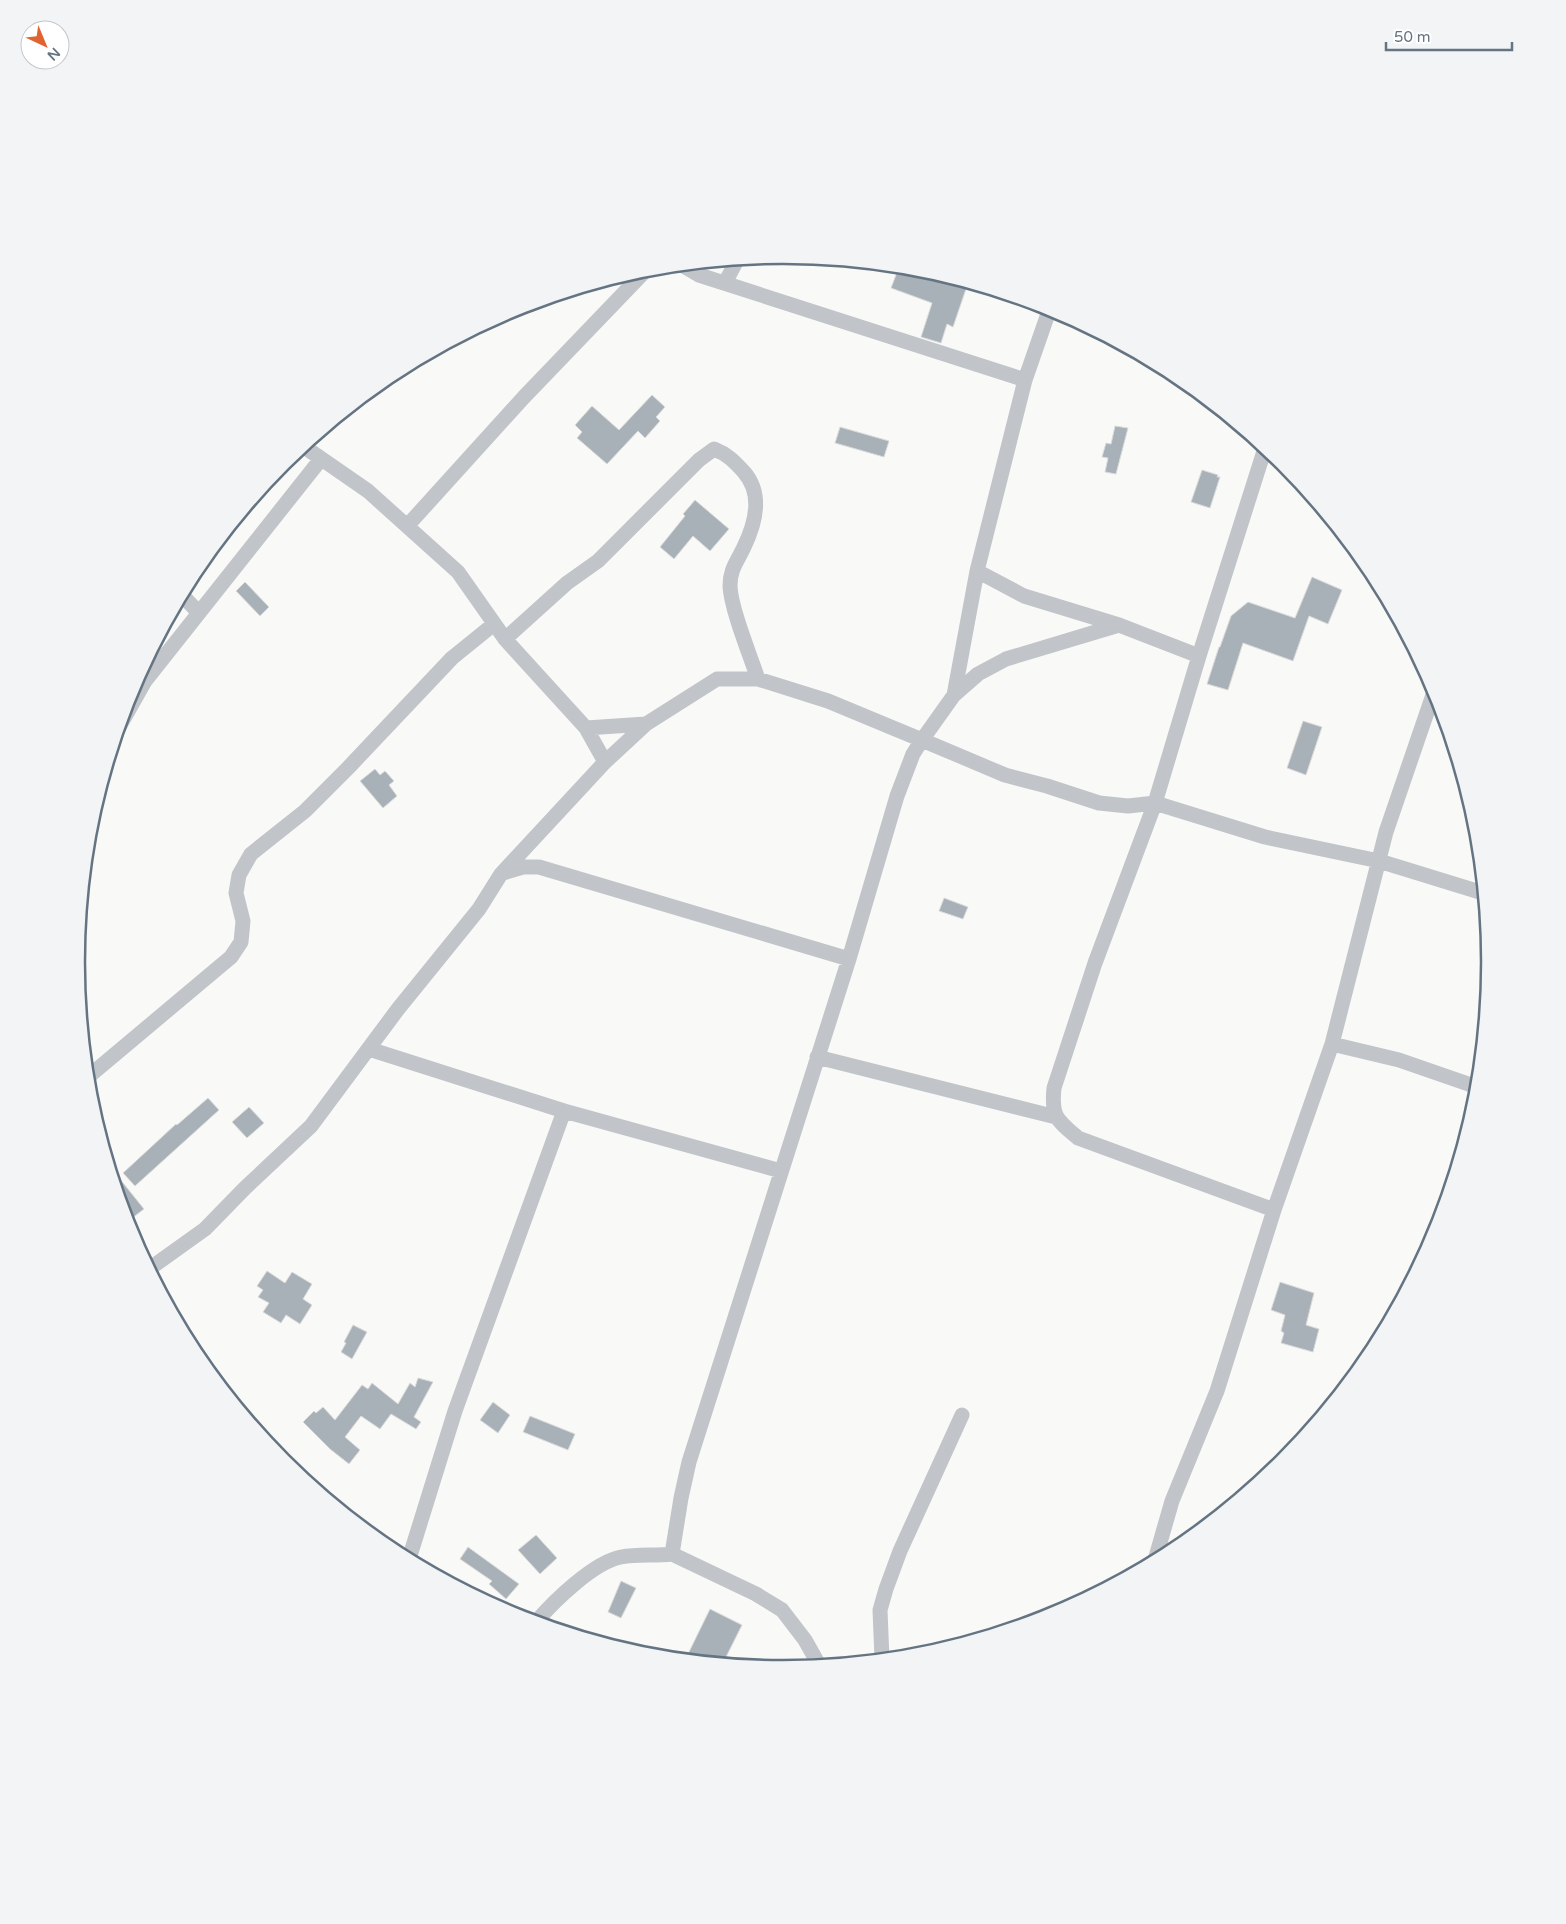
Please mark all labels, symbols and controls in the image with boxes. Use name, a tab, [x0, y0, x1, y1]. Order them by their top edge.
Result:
north arrow	[20, 20, 70, 70]
scale bar	[1386, 20, 1512, 52]
text: 50 m	[1394, 28, 1431, 46]
text: N	[44, 44, 64, 64]

